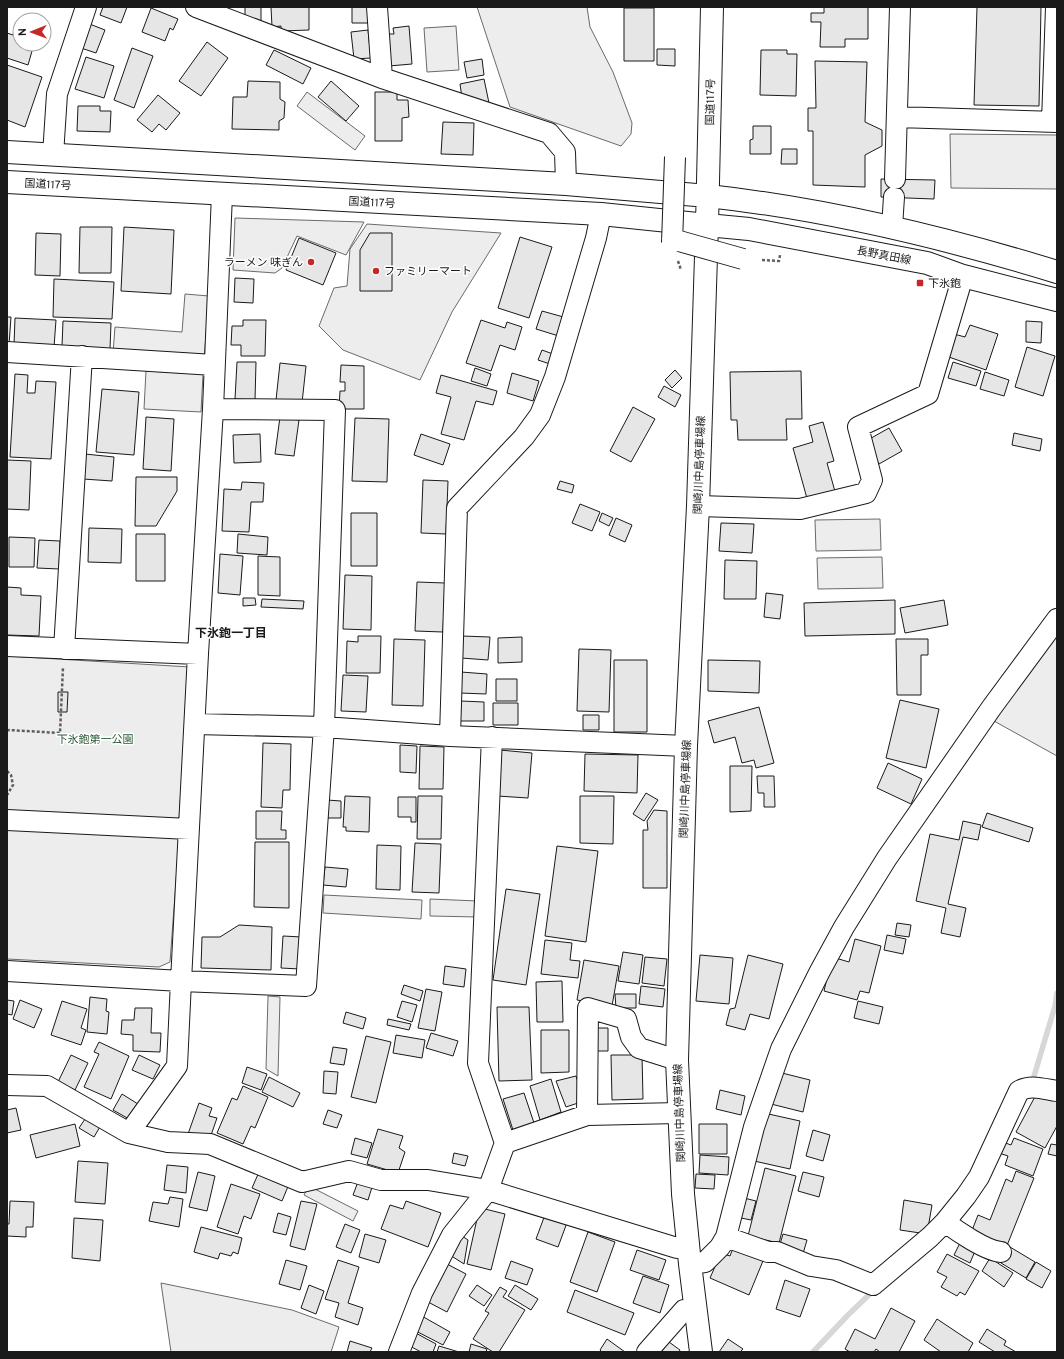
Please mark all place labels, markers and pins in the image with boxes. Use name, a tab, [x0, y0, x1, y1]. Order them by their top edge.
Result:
place label: ラーメン 味ぎん	[224, 256, 303, 270]
marker: ラーメン 味ぎん	[306, 257, 316, 267]
place label: ファミリーマート	[384, 265, 472, 279]
marker: ファミリーマート	[371, 266, 381, 276]
place label: 下氷鉋	[928, 277, 961, 291]
marker: 下氷鉋	[915, 278, 925, 288]

